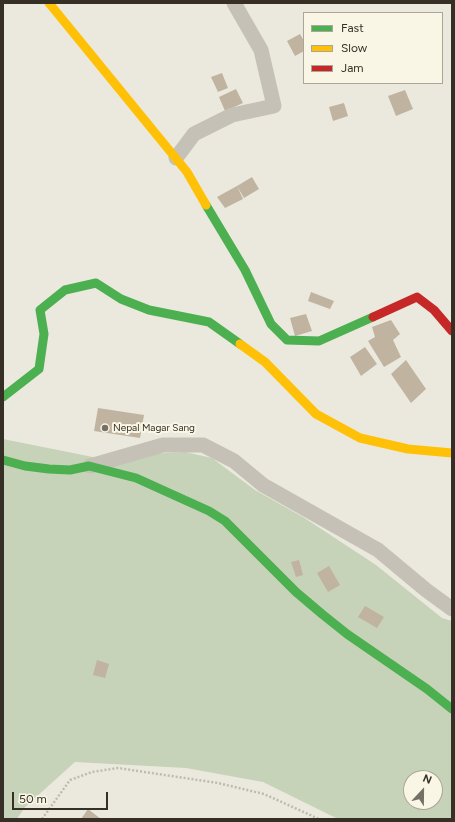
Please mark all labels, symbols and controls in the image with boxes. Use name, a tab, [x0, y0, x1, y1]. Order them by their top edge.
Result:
legend	[303, 12, 443, 84]
text: Fast	[341, 21, 364, 35]
text: Slow	[341, 41, 367, 55]
text: Jam	[341, 61, 364, 75]
place label: Nepal Magar Sang	[113, 422, 195, 434]
marker: Nepal Magar Sang	[100, 423, 110, 433]
north arrow	[403, 770, 443, 810]
text: N	[421, 772, 434, 787]
scale bar	[14, 784, 110, 810]
text: 50 m	[19, 792, 47, 806]

